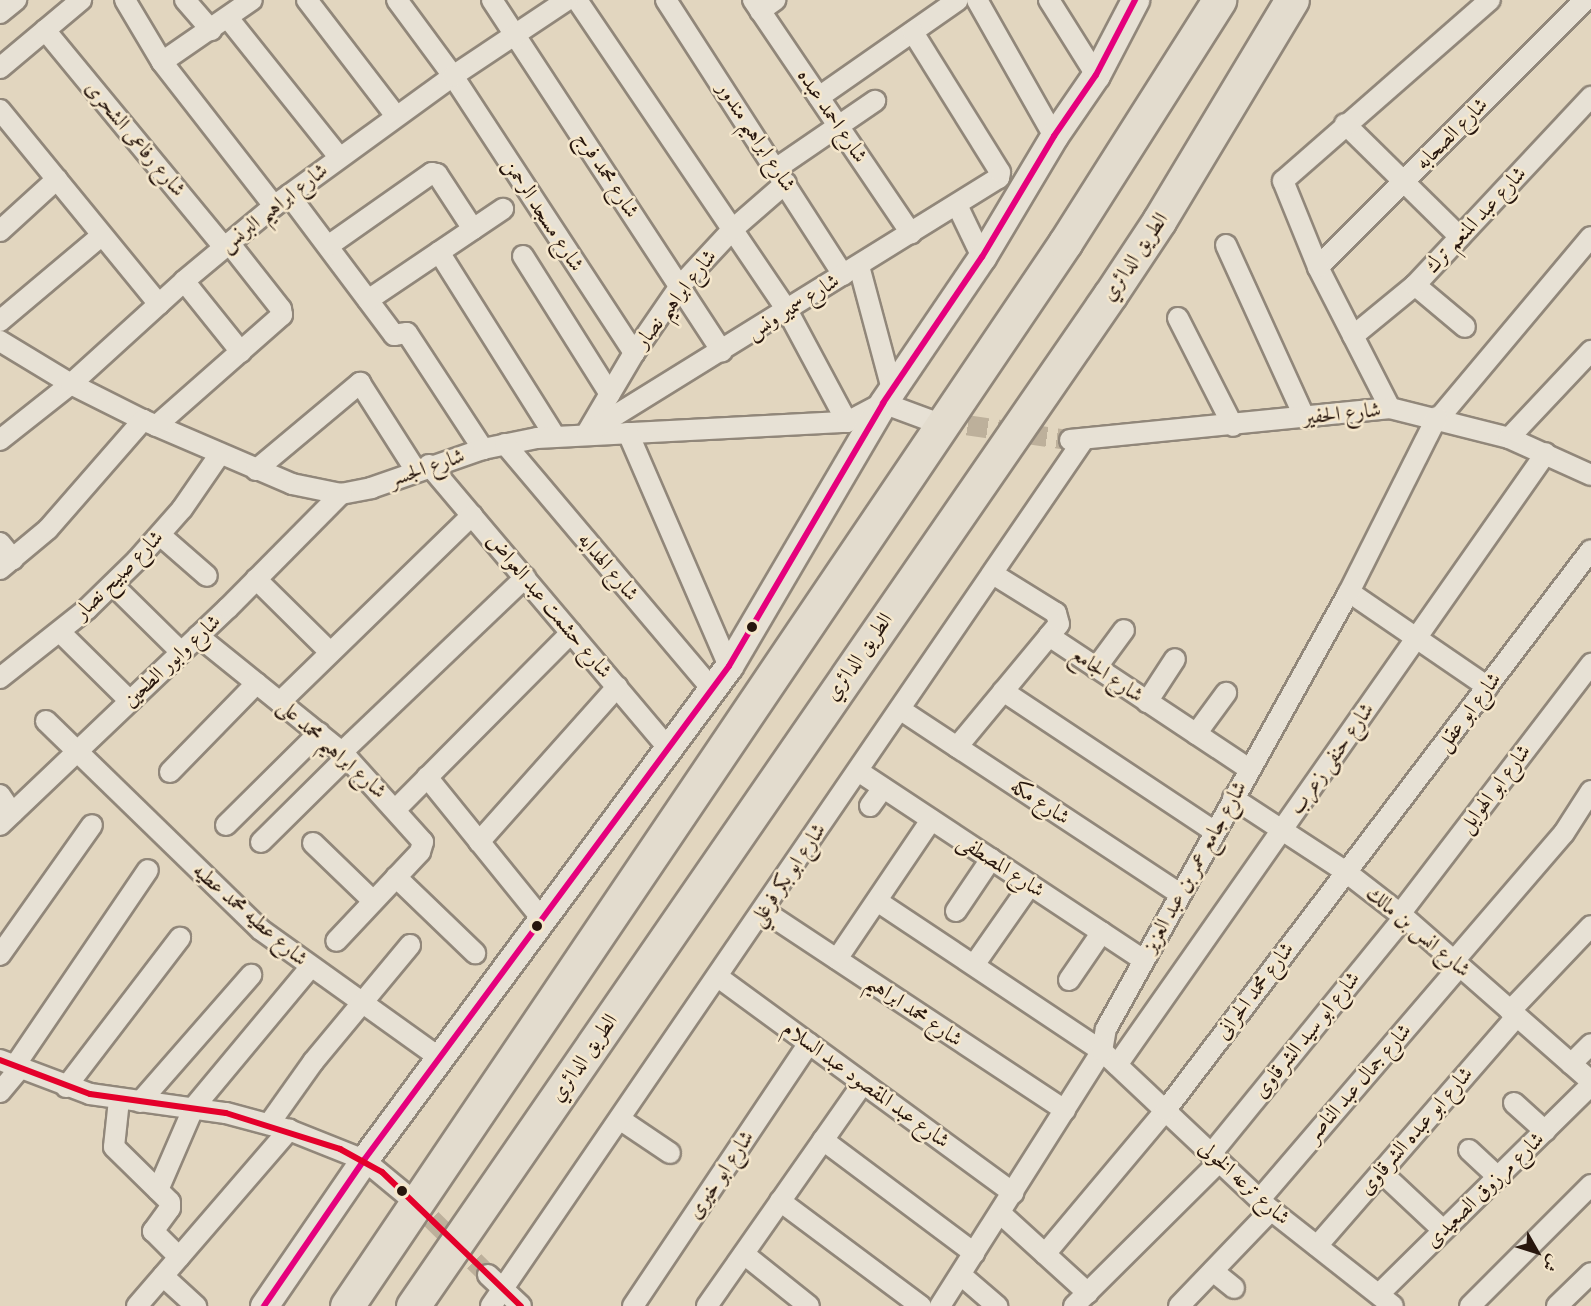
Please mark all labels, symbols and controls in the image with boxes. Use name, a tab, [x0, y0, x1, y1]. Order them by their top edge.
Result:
street label: شارع احمد عبده	[791, 64, 873, 168]
street label: شارع رفاعى الشحرى	[79, 76, 191, 202]
street label: شارع ابراهيم مندور	[711, 77, 801, 197]
street label: شارع الصحابه	[1410, 92, 1494, 176]
street label: شارع محمد فرج	[570, 127, 644, 223]
street label: شارع مسجد الرحمن	[497, 154, 589, 276]
street label: شارع ابراهيم البرنس	[215, 158, 333, 258]
street label: شارع عبد المنعم ترك	[1420, 161, 1532, 279]
street label: الطريق الدائري	[1096, 208, 1174, 306]
street label: شارع ابراهيم نصار	[630, 245, 722, 353]
street label: شارع سمير ونس	[742, 269, 844, 345]
street label: شارع الحفير	[1302, 397, 1382, 431]
street label: شارع الجسر	[386, 443, 468, 493]
street label: شارع صبيح نصار	[69, 525, 169, 625]
street label: شارع حشمت عبد العواض	[481, 528, 617, 684]
street label: شارع الهدايه	[572, 528, 644, 606]
street label: الطريق الدائري	[820, 608, 898, 706]
street label: شارع وابور الطحين	[118, 609, 226, 713]
unlabelled marker	[746, 621, 758, 633]
street label: شارع الجامع	[1066, 642, 1148, 708]
street label: شارع ابو عقل	[1431, 667, 1507, 757]
street label: شارع ابراهيم محمد على	[273, 694, 391, 804]
street label: شارع حنفى زعرب	[1284, 698, 1380, 820]
street label: شارع ابو الهوايل	[1453, 740, 1537, 838]
street label: شارع مكه	[1006, 774, 1074, 830]
street label: شارع جامع عمر بن عبد العزيز	[1137, 777, 1253, 957]
street label: شارع ابو بكر فرغلي	[744, 819, 832, 931]
street label: شارع المصطفى	[953, 829, 1049, 903]
street label: شارع عطيه محمد عطيه	[187, 858, 313, 972]
street label: شارع انس بن مالك	[1361, 881, 1475, 983]
unlabelled marker	[531, 920, 543, 932]
street label: شارع محمد الحرانى	[1210, 937, 1300, 1045]
street label: شارع ابو سيد الشرقاوى	[1248, 967, 1366, 1103]
street label: شارع محمد ابراهيم	[861, 970, 967, 1052]
street label: الطريق الدائري	[545, 1009, 623, 1107]
street label: شارع عبد المقصود عبد السلام	[778, 1016, 954, 1154]
street label: شارع جمال عبد الناصر	[1301, 1019, 1417, 1147]
street label: شارع ابو عبده الشرقاوى	[1353, 1062, 1479, 1200]
street label: شارع ابو خيرى	[682, 1126, 760, 1224]
street label: شارع مرزوق الصعيدى	[1420, 1127, 1550, 1253]
street label: شارع ترعه الخولى	[1193, 1135, 1295, 1231]
unlabelled marker	[396, 1185, 408, 1197]
north arrow	[1507, 1222, 1567, 1282]
text: ش	[1538, 1251, 1564, 1276]

